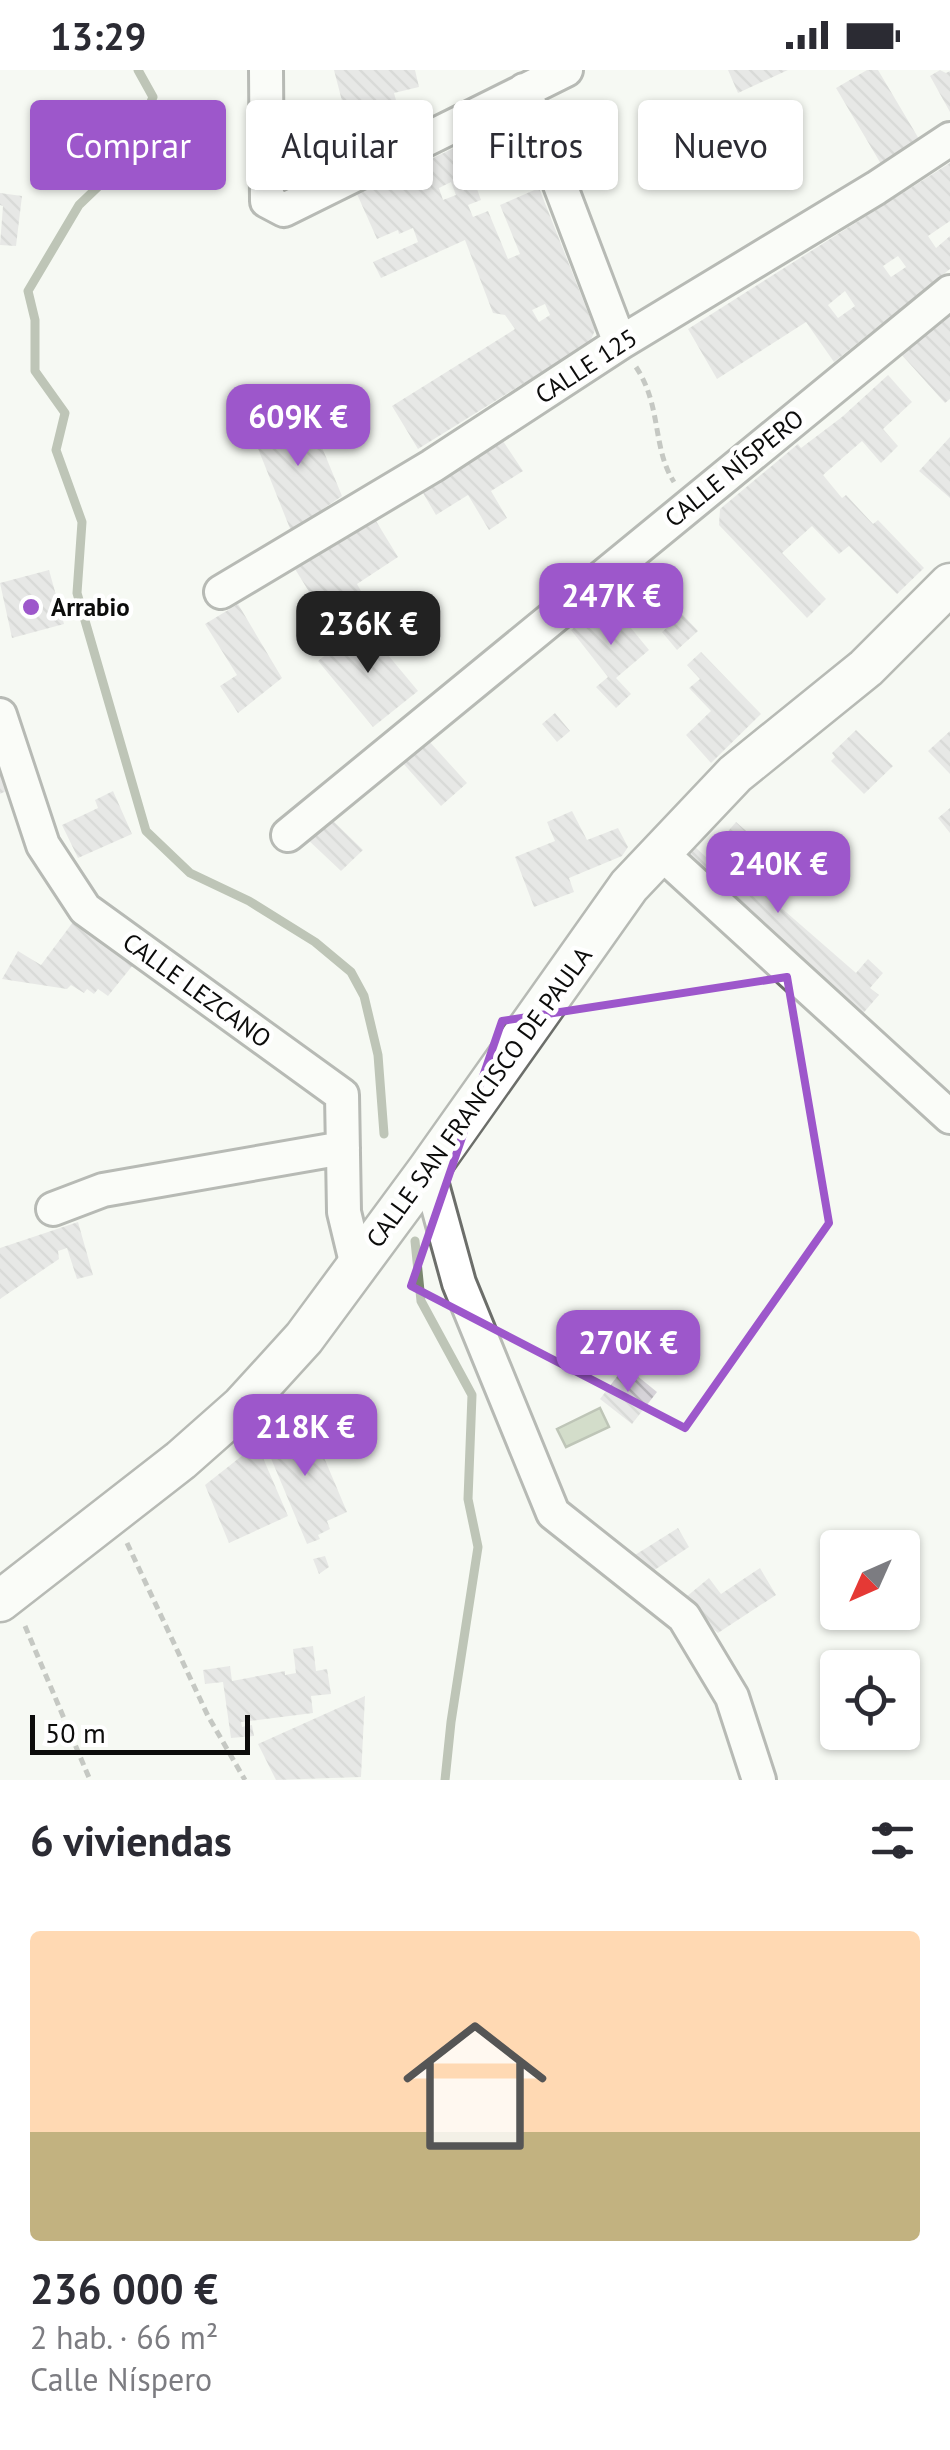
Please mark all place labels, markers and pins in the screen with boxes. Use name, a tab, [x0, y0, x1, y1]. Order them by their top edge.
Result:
pin: 609K €	[217, 384, 379, 469]
pin: 247K €	[530, 563, 692, 648]
place label: Arrabio	[51, 591, 130, 623]
pin: 236K €	[287, 591, 449, 676]
marker: Arrabio	[20, 596, 42, 618]
pin: 240K €	[697, 831, 859, 916]
pin: 270K €	[547, 1310, 709, 1395]
pin: 218K €	[224, 1394, 386, 1479]

